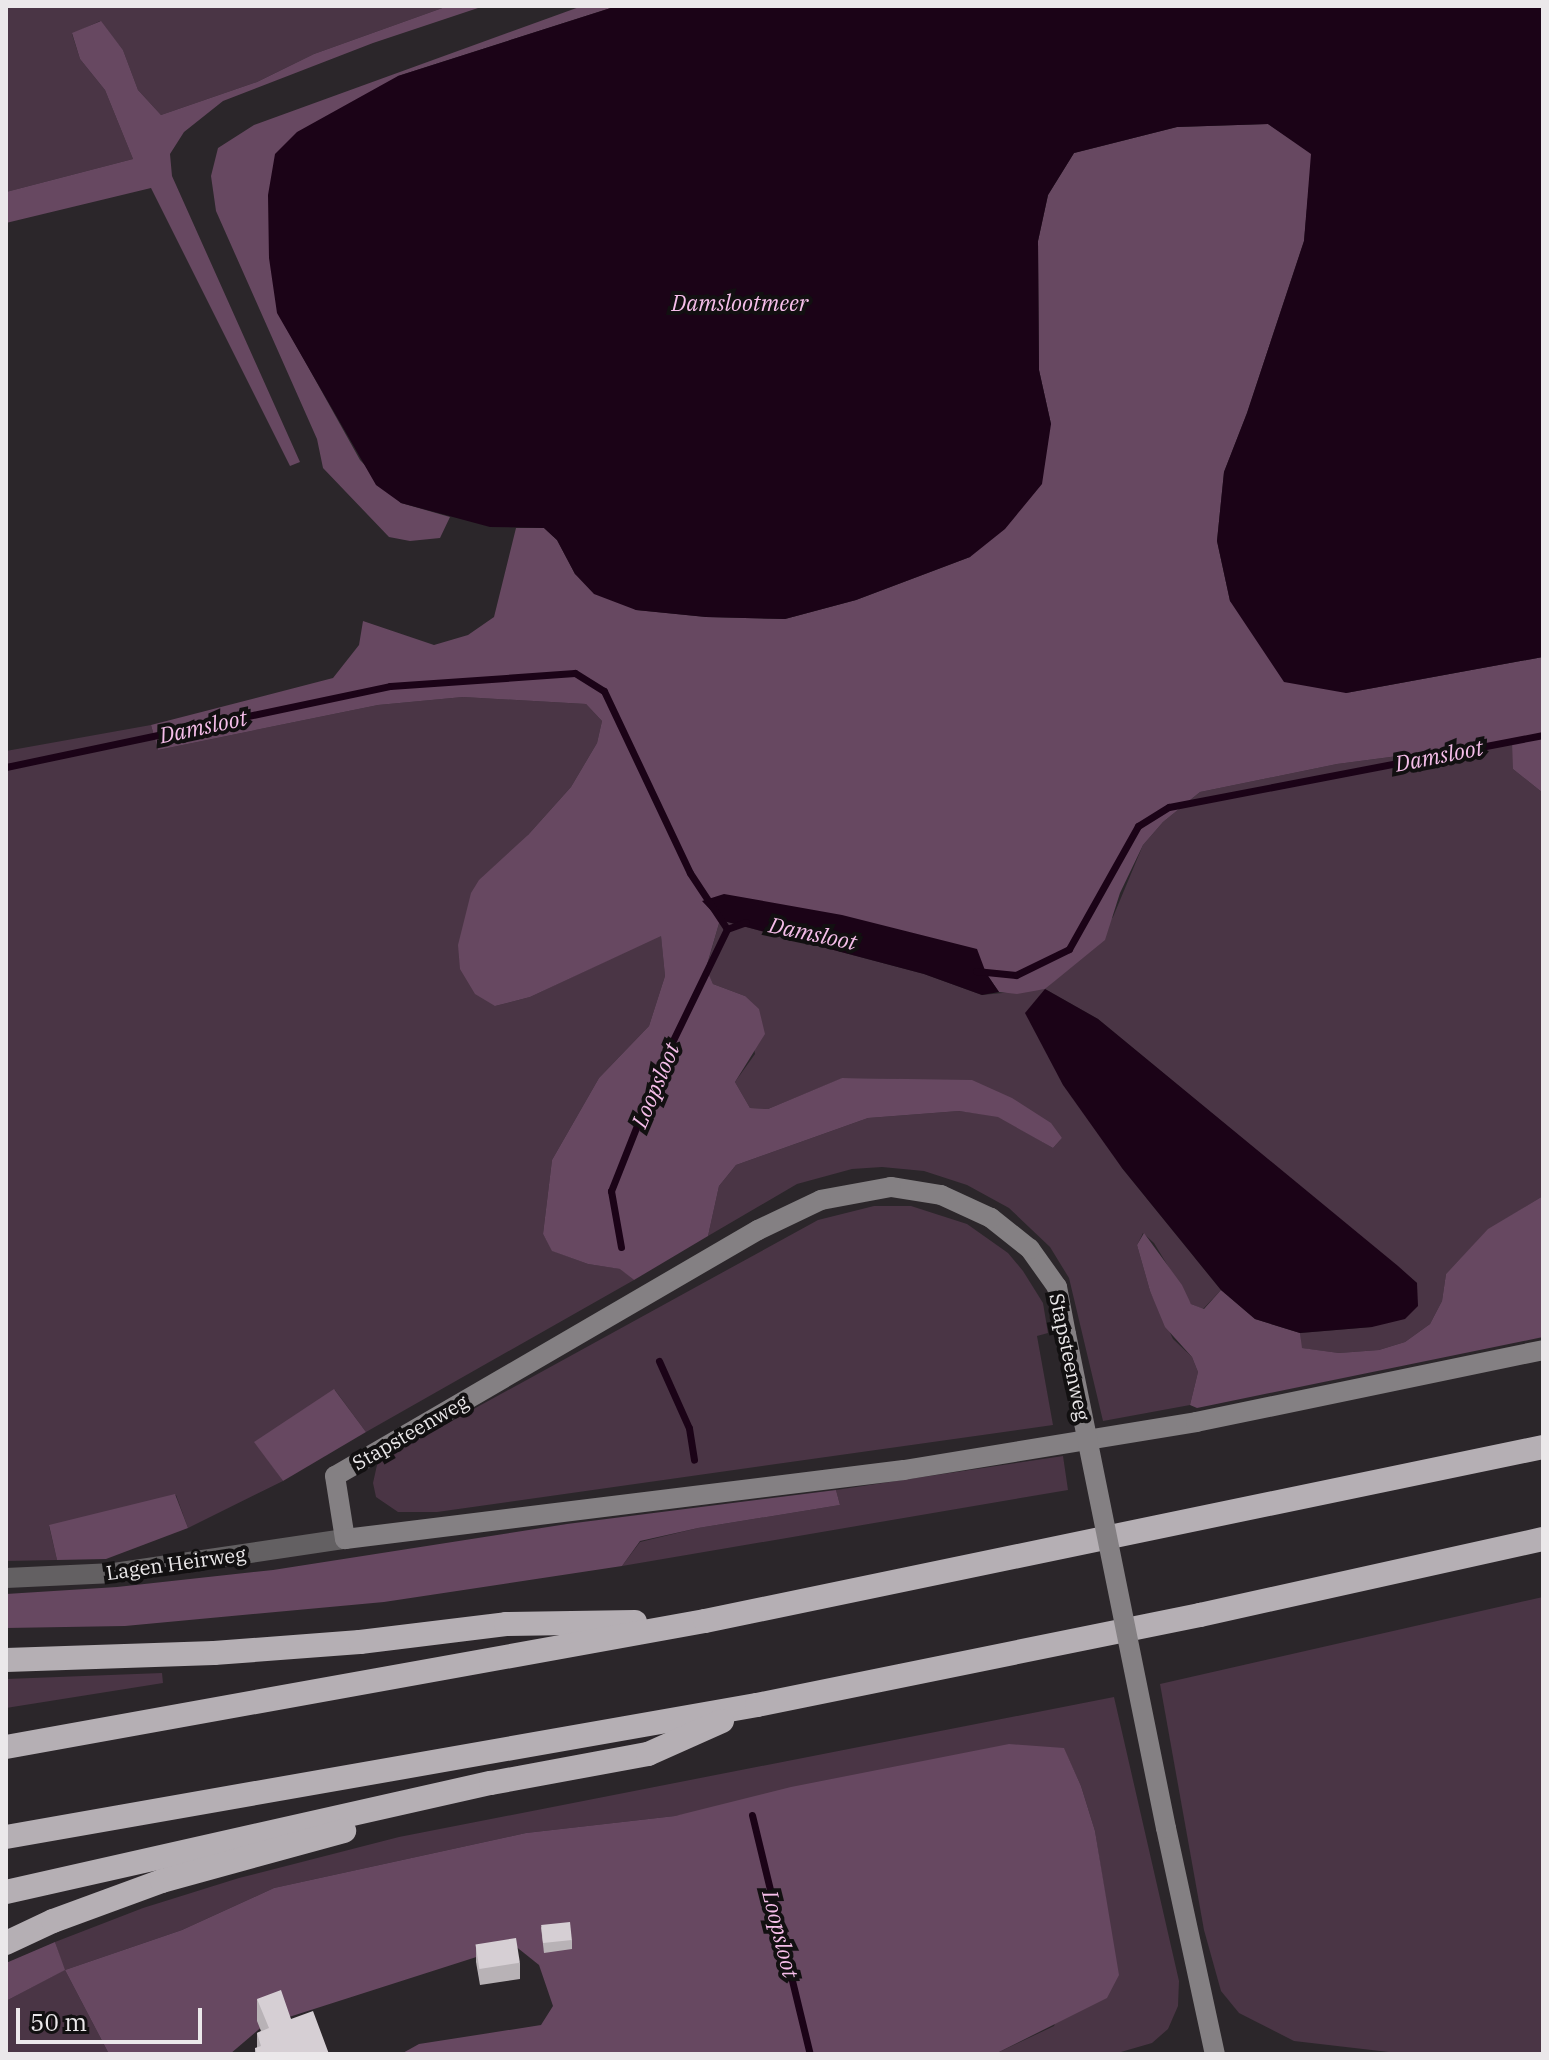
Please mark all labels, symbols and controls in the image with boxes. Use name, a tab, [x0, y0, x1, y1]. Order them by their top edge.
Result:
water label: Damslootmeer	[672, 290, 808, 316]
water label: Damsloot	[157, 704, 249, 748]
water label: Damsloot	[1393, 734, 1485, 776]
water label: Damsloot	[767, 911, 859, 955]
water label: Loopsloot	[625, 1039, 685, 1131]
street label: Stapsteenweg	[1045, 1291, 1095, 1423]
street label: Stapsteenweg	[348, 1389, 472, 1475]
street label: Lagen Heirweg	[105, 1541, 247, 1585]
water label: Loopsloot	[757, 1887, 805, 1981]
scale bar	[20, 1992, 206, 2042]
text: 50 m	[30, 2006, 87, 2038]

